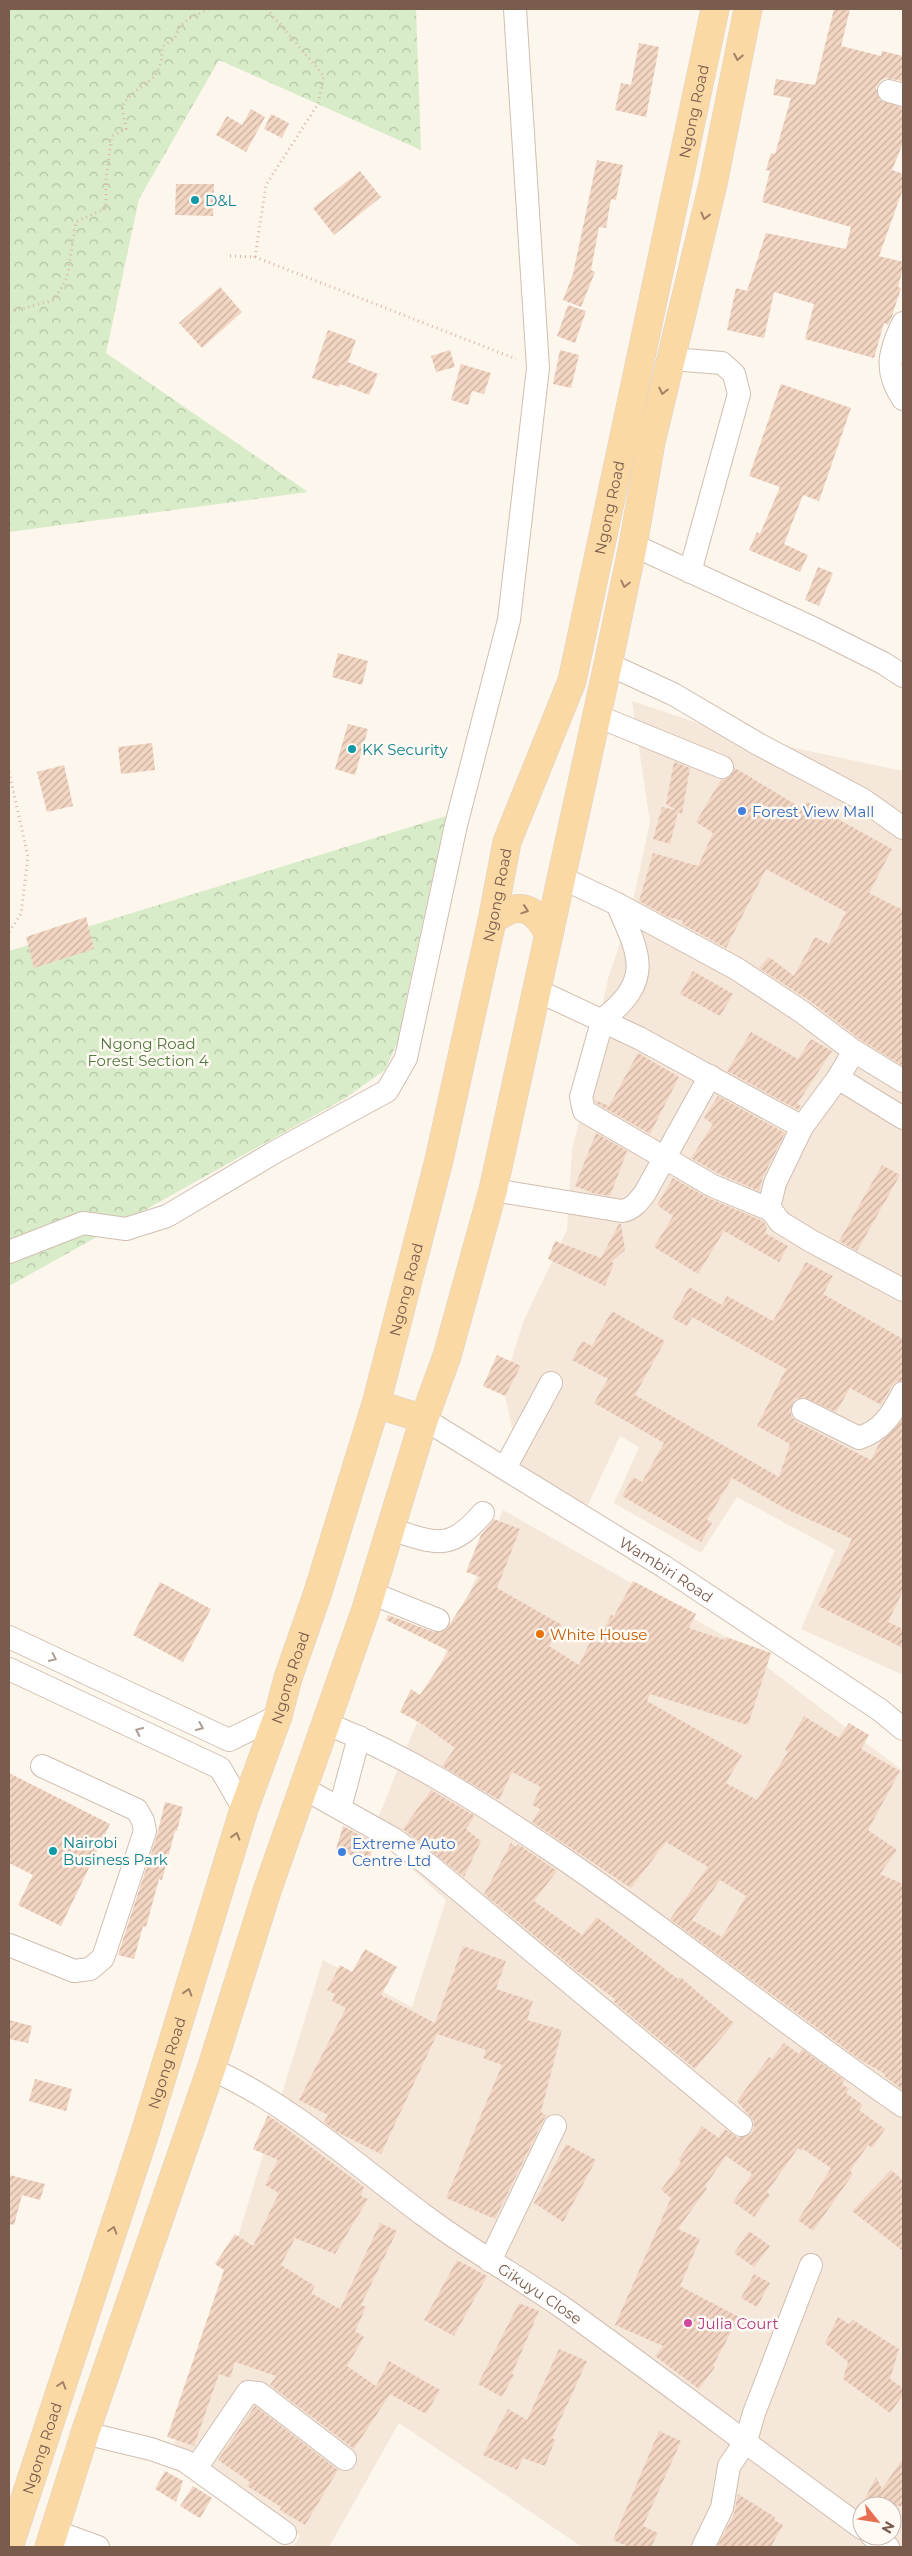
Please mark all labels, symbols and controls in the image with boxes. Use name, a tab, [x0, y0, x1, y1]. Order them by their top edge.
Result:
one-way arrow	[733, 52, 744, 61]
street label: Ngong Road	[674, 63, 712, 160]
place label: D&L	[205, 191, 236, 210]
marker: D&L	[189, 194, 201, 206]
one-way arrow	[700, 211, 711, 220]
one-way arrow	[658, 386, 669, 395]
street label: Ngong Road	[590, 459, 628, 556]
one-way arrow	[620, 580, 630, 589]
place label: KK Security	[362, 740, 448, 759]
marker: KK Security	[346, 743, 358, 755]
place label: Forest View Mall	[752, 802, 874, 821]
marker: Forest View Mall	[736, 805, 748, 817]
street label: Ngong Road	[478, 846, 515, 944]
one-way arrow	[520, 904, 528, 914]
park label: Ngong Road Forest Section 4	[87, 1034, 209, 1070]
street label: Ngong Road	[384, 1241, 427, 1338]
street label: Wambiri Road	[616, 1532, 717, 1606]
place label: White House	[550, 1625, 647, 1644]
marker: White House	[534, 1628, 546, 1640]
street label: Ngong Road	[267, 1629, 313, 1726]
one-way arrow	[48, 1652, 57, 1662]
one-way arrow	[195, 1721, 204, 1732]
one-way arrow	[135, 1726, 144, 1737]
place label: Nairobi Business Park	[63, 1833, 168, 1869]
one-way arrow	[230, 1833, 240, 1841]
place label: Extreme Auto Centre Ltd	[352, 1834, 456, 1870]
marker: Nairobi Business Park	[47, 1845, 59, 1857]
marker: Extreme Auto Centre Ltd	[336, 1846, 348, 1858]
one-way arrow	[183, 1988, 193, 1996]
street label: Ngong Road	[143, 2015, 189, 2111]
one-way arrow	[107, 2227, 117, 2235]
street label: Gikuyu Close	[495, 2258, 586, 2328]
place label: Julia Court	[697, 2314, 779, 2333]
marker: Julia Court	[682, 2317, 694, 2329]
one-way arrow	[57, 2381, 67, 2389]
street label: Ngong Road	[18, 2400, 65, 2497]
north arrow	[852, 2496, 902, 2546]
text: N	[878, 2518, 899, 2537]

